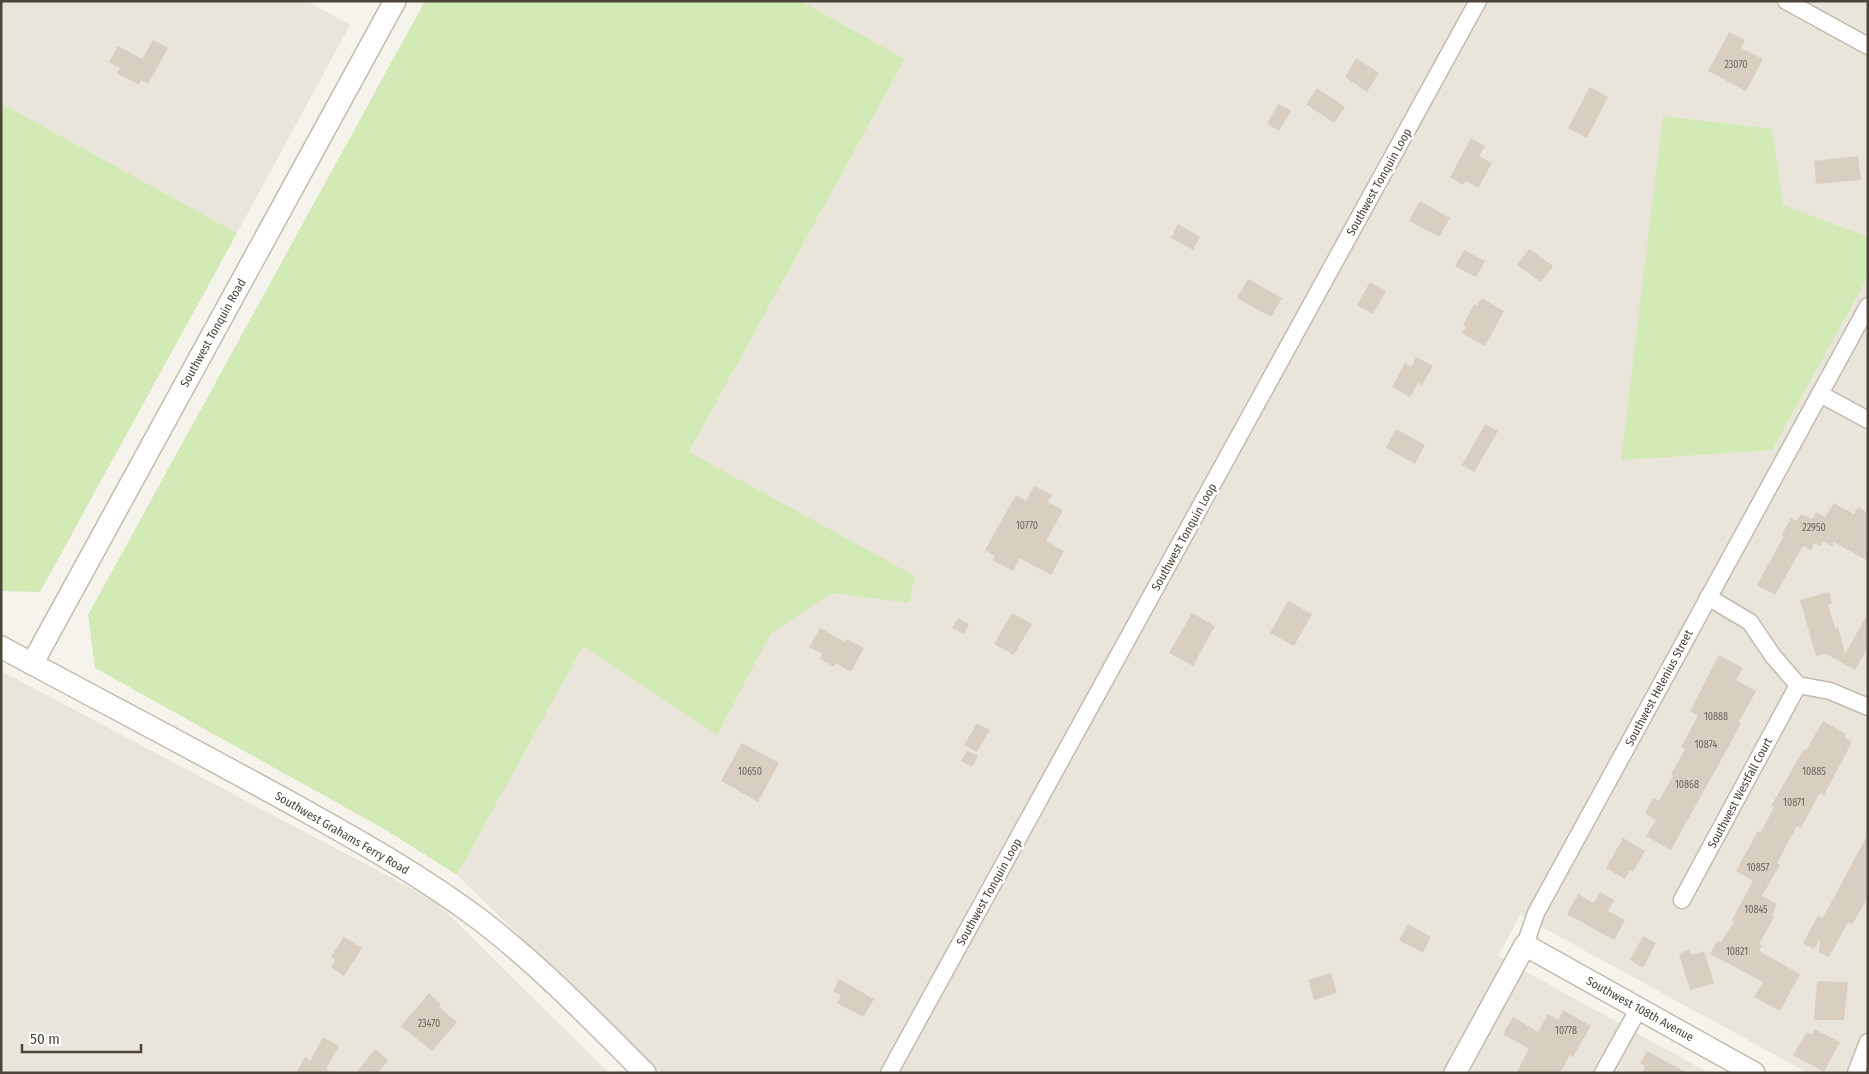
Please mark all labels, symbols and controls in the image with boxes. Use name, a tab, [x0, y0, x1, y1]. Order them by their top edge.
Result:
house number: 23070	[1724, 59, 1748, 71]
street label: Southwest Tonquin Loop	[1344, 126, 1414, 238]
street label: Southwest Tonquin Road	[177, 276, 249, 390]
street label: Southwest Tonquin Loop	[1149, 481, 1219, 593]
house number: 10770	[1016, 520, 1038, 532]
house number: 22950	[1802, 522, 1826, 534]
street label: Southwest Helenius Street	[1622, 627, 1696, 749]
house number: 10888	[1704, 711, 1728, 723]
street label: Southwest Westfall Court	[1705, 735, 1775, 851]
house number: 10874	[1695, 739, 1717, 751]
house number: 10650	[738, 766, 762, 778]
house number: 10885	[1802, 766, 1826, 778]
house number: 10868	[1675, 779, 1699, 791]
street label: Southwest Grahams Ferry Road	[272, 789, 412, 877]
house number: 10871	[1783, 797, 1805, 809]
street label: Southwest Tonquin Loop	[954, 836, 1024, 948]
house number: 10857	[1747, 862, 1769, 874]
house number: 10845	[1744, 904, 1768, 916]
house number: 10821	[1726, 946, 1748, 958]
street label: Southwest 108th Avenue	[1584, 974, 1696, 1044]
house number: 23470	[418, 1018, 440, 1030]
scale bar	[22, 1022, 141, 1054]
house number: 10778	[1555, 1025, 1577, 1037]
text: 50 m	[30, 1030, 60, 1048]

